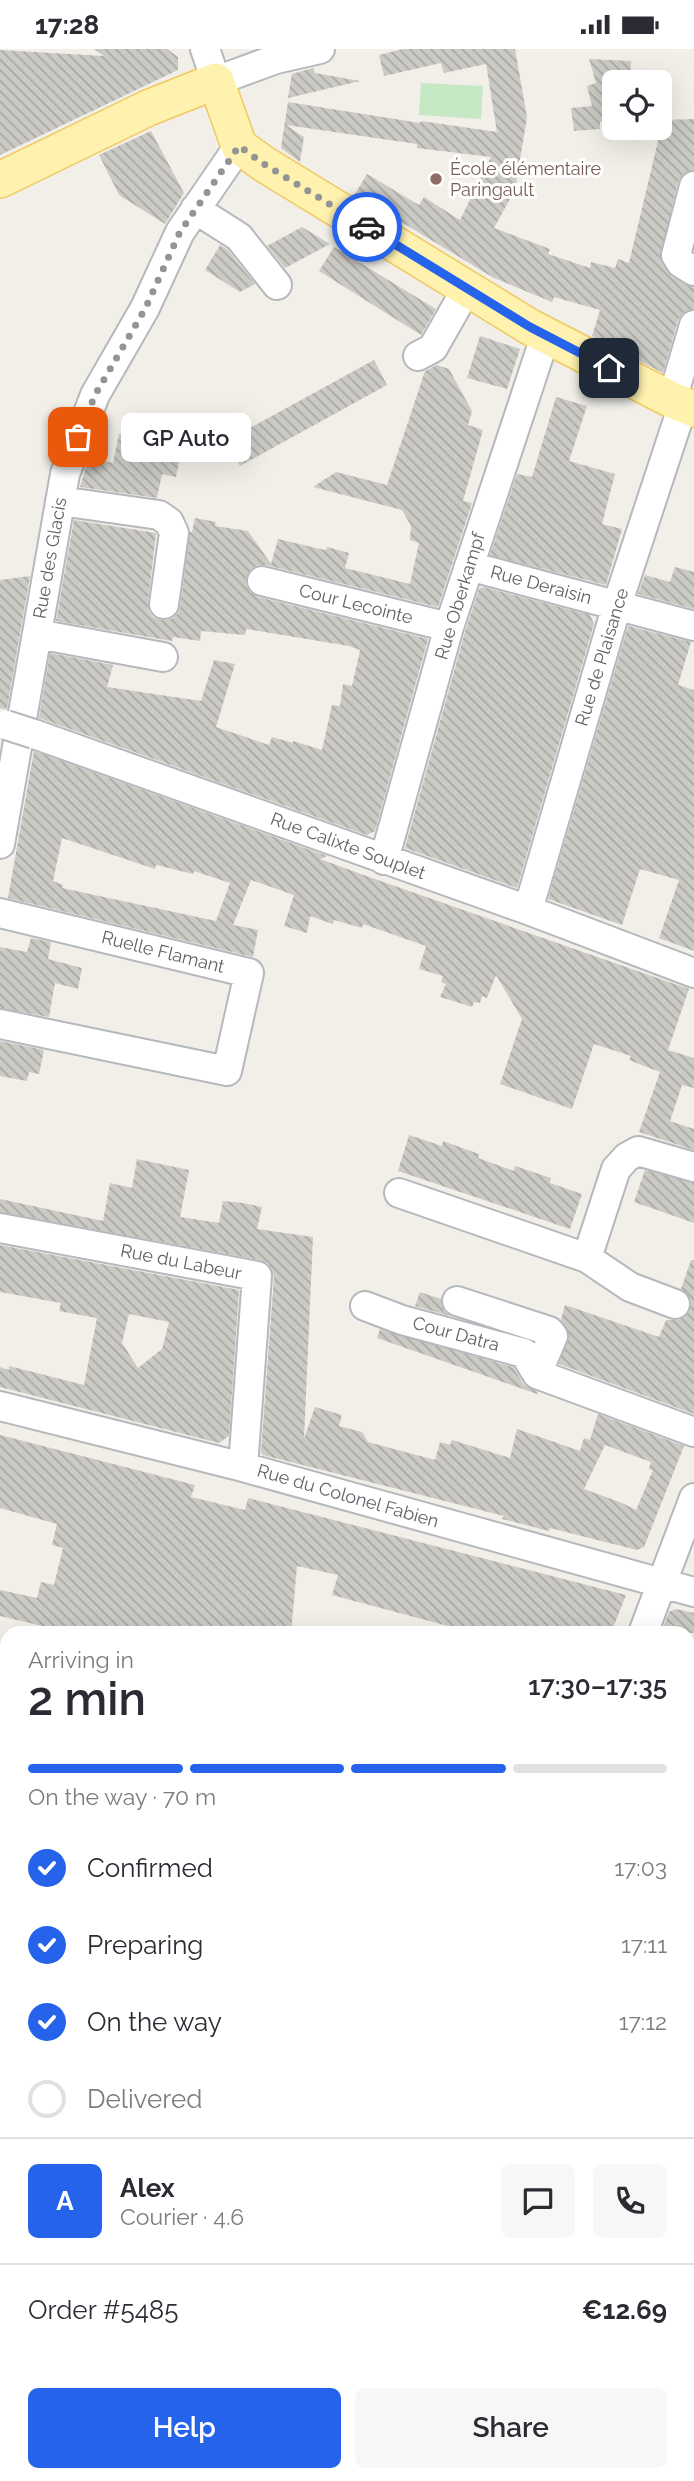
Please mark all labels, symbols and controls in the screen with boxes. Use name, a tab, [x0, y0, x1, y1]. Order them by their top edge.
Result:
text: 17:28	[35, 10, 99, 40]
map controls	[602, 70, 672, 140]
button: locate	[602, 70, 672, 140]
place label: École élémentaire Paringault	[450, 157, 602, 200]
marker: École élémentaire Paringault	[428, 171, 444, 187]
courier	[332, 192, 402, 262]
icon: car	[348, 208, 386, 246]
pin	[579, 338, 639, 398]
icon: home	[590, 349, 628, 387]
pin	[48, 407, 108, 467]
callout: GP Auto	[120, 413, 249, 461]
icon: bag	[59, 418, 97, 456]
text: GP Auto	[143, 424, 229, 451]
street label: Rue des Glacis	[29, 495, 71, 620]
street label: Rue Oberkampf	[430, 529, 489, 662]
street label: Rue Deraisin	[488, 561, 594, 608]
street label: Cour Lecointe	[297, 579, 416, 628]
street label: Rue de Plaisance	[571, 585, 633, 728]
street label: Rue Calixte Souplet	[268, 808, 429, 883]
street label: Ruelle Flamant	[99, 926, 227, 977]
street label: Rue du Labeur	[119, 1239, 244, 1284]
street label: Cour Datra	[410, 1312, 502, 1355]
street label: Rue du Colonel Fabien	[255, 1460, 441, 1532]
text: Arriving in	[28, 1646, 134, 1673]
text: 17:30–17:35	[528, 1671, 667, 1701]
text: 2 min	[28, 1672, 146, 1726]
text: On the way · 70 m	[28, 1783, 216, 1810]
icon: check	[28, 1849, 66, 1887]
text: Confirmed	[87, 1853, 213, 1883]
text: 17:03	[614, 1854, 667, 1881]
icon: check	[28, 1926, 66, 1964]
text: Preparing	[87, 1930, 203, 1960]
text: 17:11	[621, 1931, 667, 1958]
icon: check	[28, 2003, 66, 2041]
text: On the way	[87, 2007, 222, 2037]
text: 17:12	[619, 2008, 667, 2035]
text: Delivered	[87, 2084, 202, 2114]
button: chat	[501, 2164, 575, 2238]
button: phone	[593, 2164, 667, 2238]
text: Alex	[120, 2173, 175, 2203]
text: A	[56, 2186, 74, 2216]
text: Courier · 4.6	[120, 2203, 244, 2230]
text: Order #5485	[28, 2295, 178, 2325]
text: €12.69	[582, 2295, 667, 2325]
button: Help	[28, 2388, 341, 2468]
button: Share	[355, 2388, 667, 2468]

